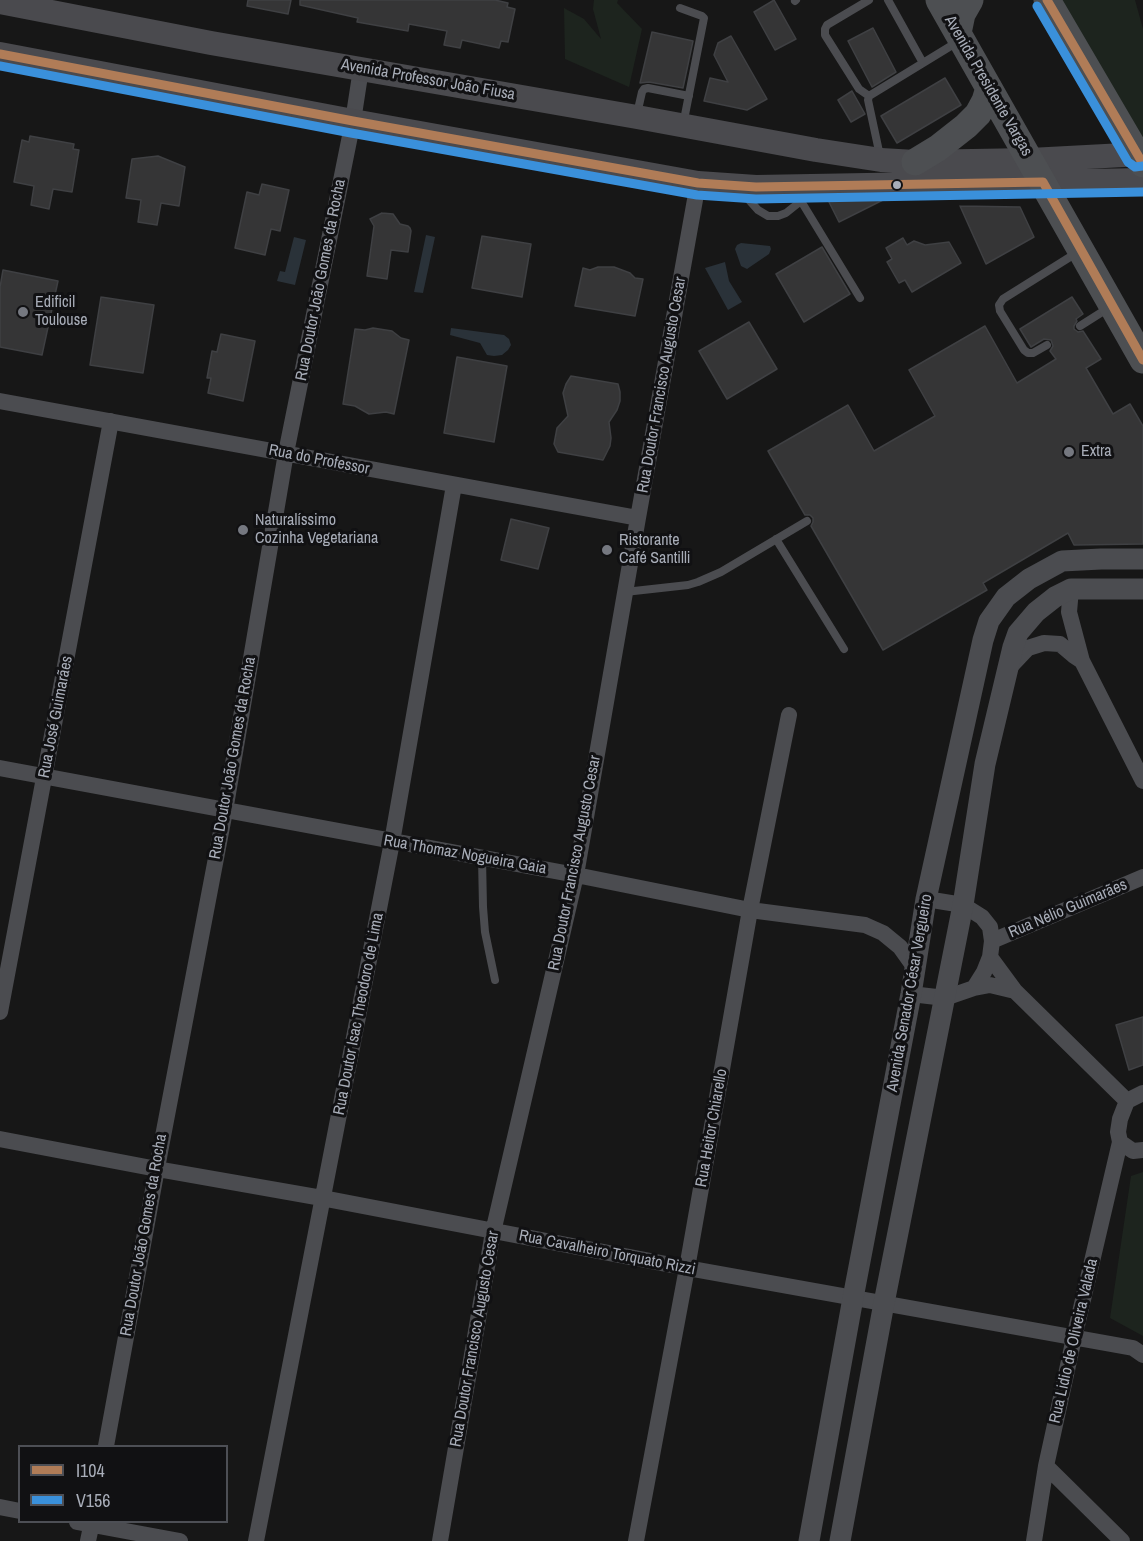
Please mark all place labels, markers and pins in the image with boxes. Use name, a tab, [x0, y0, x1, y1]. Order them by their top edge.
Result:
unlabelled marker	[891, 179, 903, 191]
place label: Edificil Toulouse	[35, 293, 88, 331]
marker: Edificil Toulouse	[16, 305, 30, 319]
place label: Extra	[1081, 442, 1112, 462]
marker: Extra	[1062, 445, 1076, 459]
place label: Naturalíssimo Cozinha Vegetariana	[255, 511, 378, 549]
marker: Naturalíssimo Cozinha Vegetariana	[236, 523, 250, 537]
place label: Ristorante Café Santilli	[619, 531, 690, 569]
marker: Ristorante Café Santilli	[600, 543, 614, 557]

